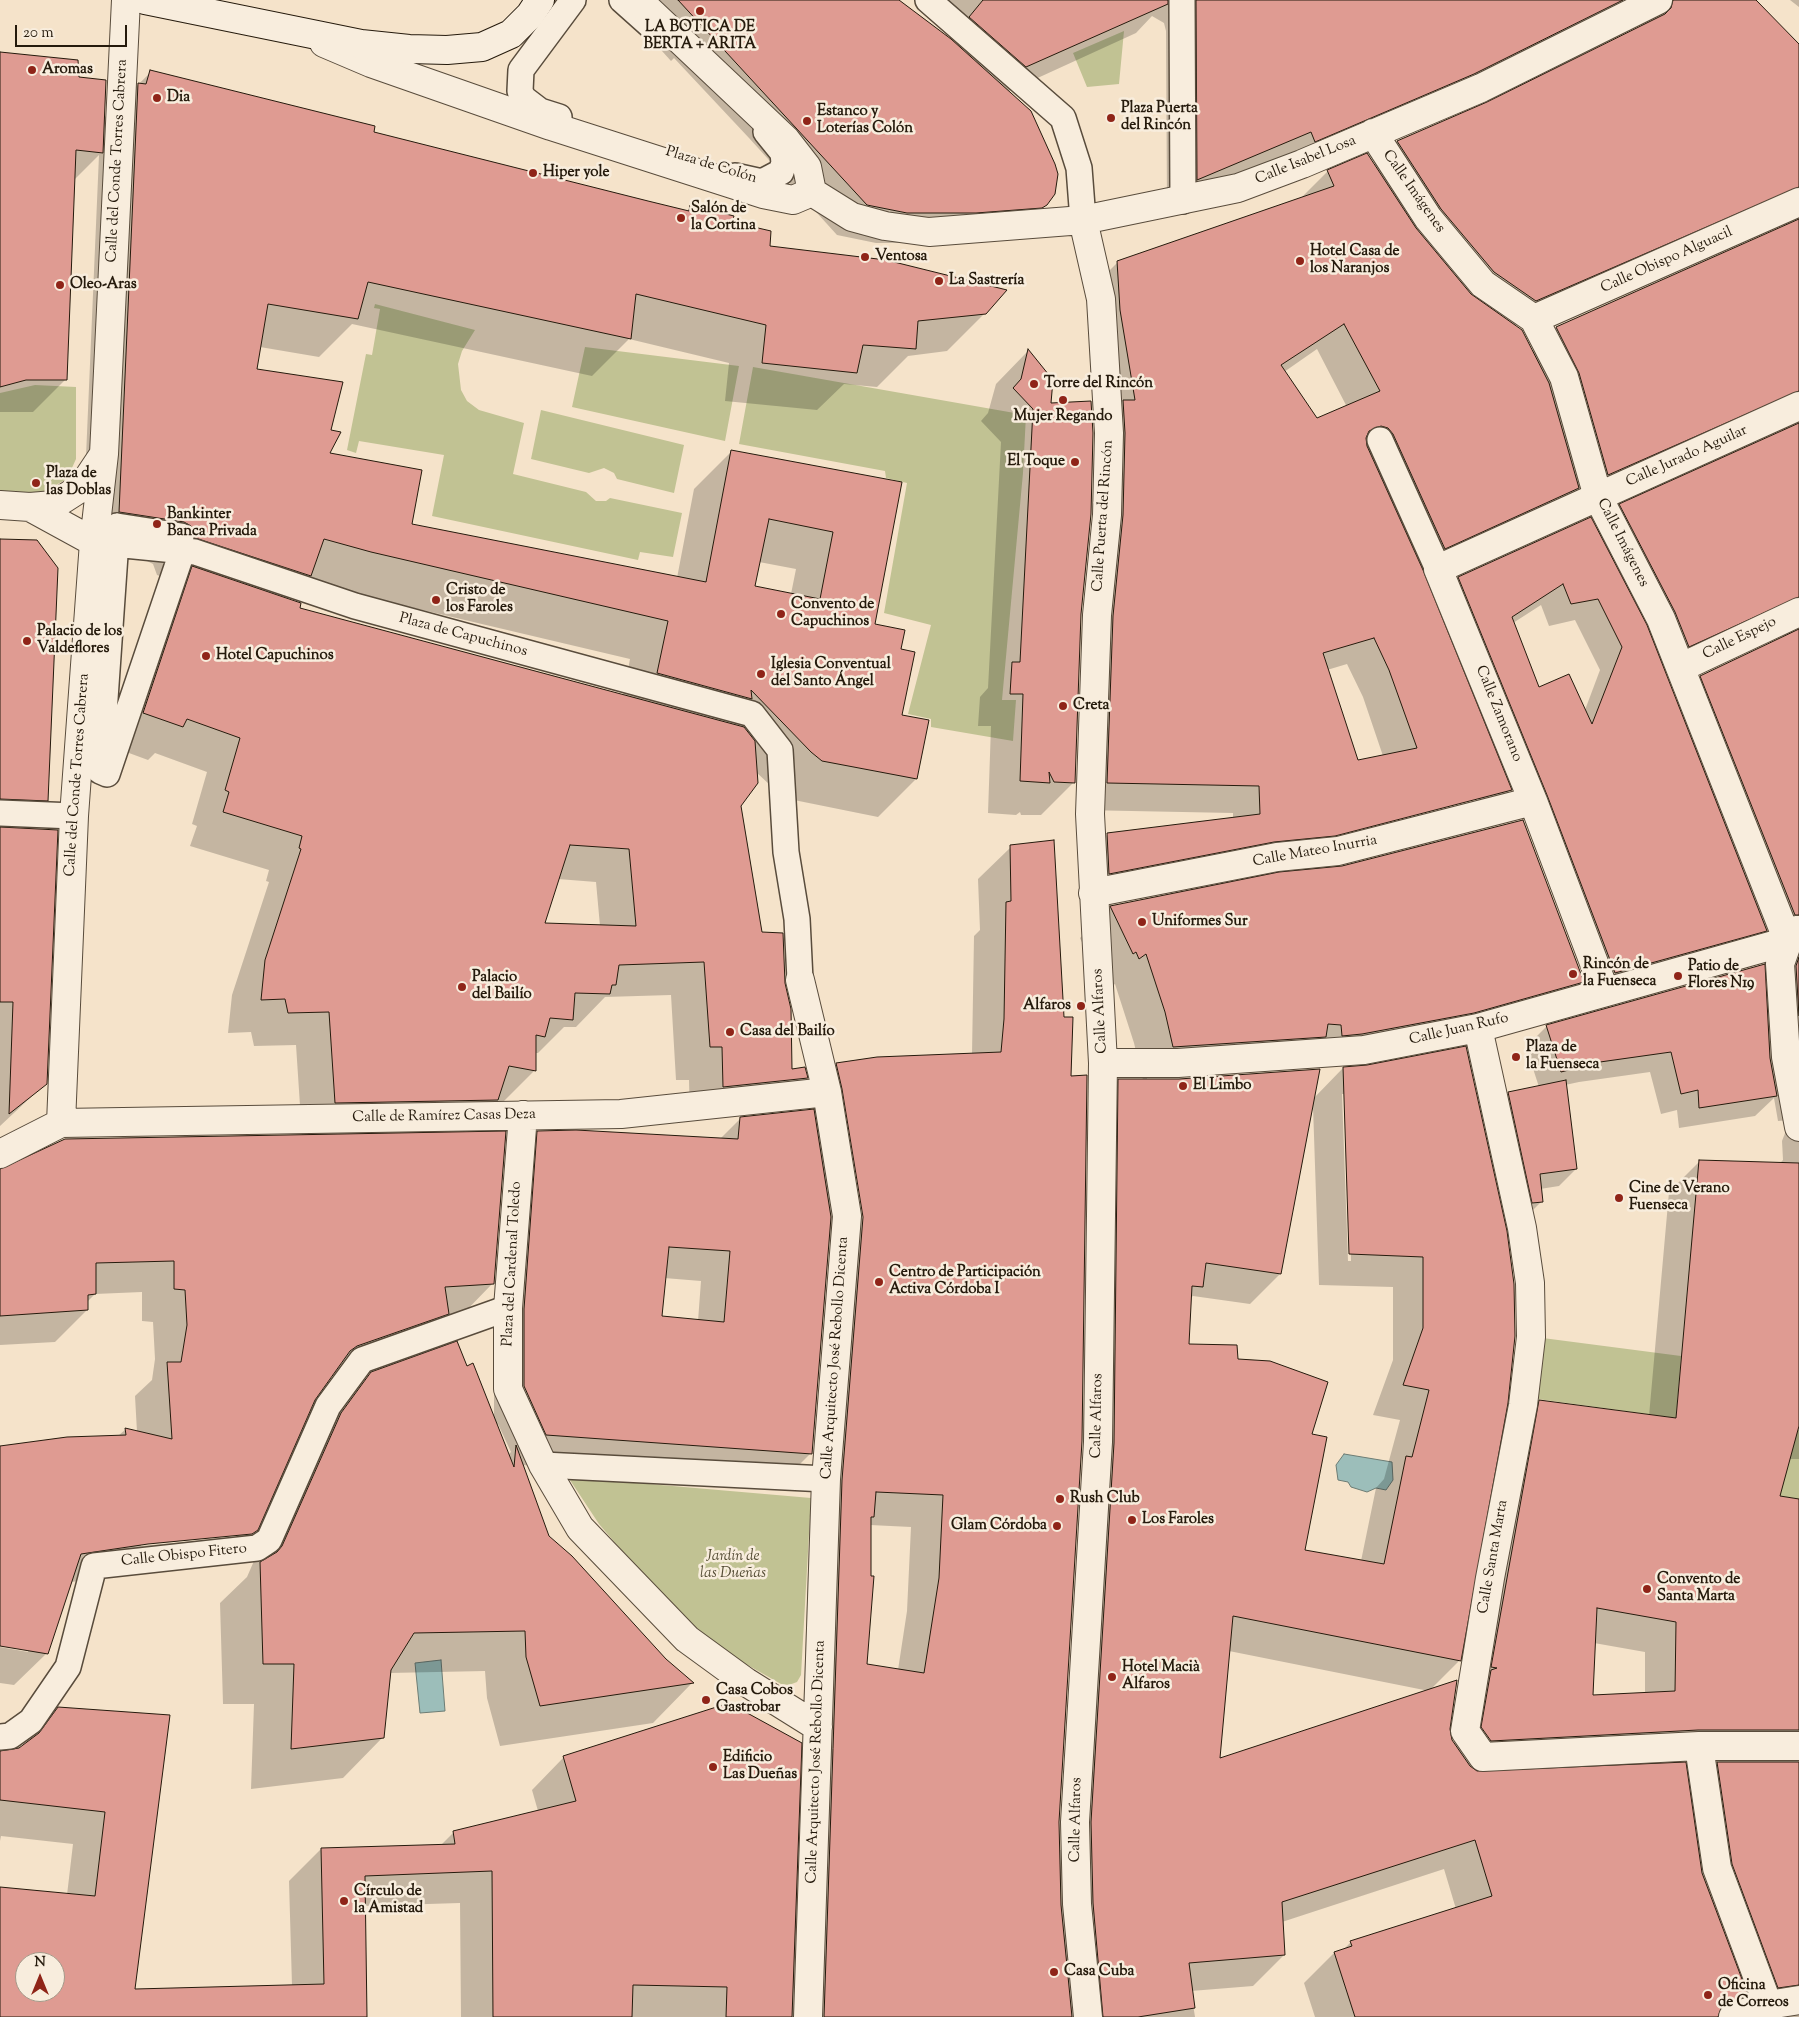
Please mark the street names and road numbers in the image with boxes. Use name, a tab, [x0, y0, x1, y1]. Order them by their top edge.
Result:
street label: Calle del Conde Torres Cabrera	[104, 59, 132, 263]
street label: Calle Isabel Losa	[1253, 133, 1359, 189]
street label: Plaza de Colón	[663, 144, 759, 188]
street label: Calle Imágenes	[1378, 147, 1448, 237]
street label: Calle Obispo Alguacil	[1598, 224, 1736, 298]
street label: Calle Jurado Aguilar	[1624, 422, 1750, 492]
street label: Calle Puerta del Rincón	[1090, 439, 1118, 593]
street label: Calle Imágenes	[1592, 496, 1652, 590]
street label: Plaza de Capuchinos	[397, 610, 529, 662]
street label: Calle Espejo	[1700, 613, 1780, 665]
street label: Calle Zamorano	[1470, 663, 1526, 765]
street label: Calle del Conde Torres Cabrera	[62, 673, 94, 877]
street label: Calle Mateo Inurria	[1251, 832, 1379, 872]
street label: Calle Alfaros	[1090, 968, 1112, 1054]
street label: Calle Juan Rufo	[1408, 1010, 1510, 1050]
street label: Calle de Ramírez Casas Deza	[352, 1106, 536, 1128]
street label: Plaza del Cardenal Toledo	[500, 1181, 526, 1347]
street label: Calle Arquitecto José Rebollo Dicenta	[819, 1236, 853, 1480]
street label: Calle Alfaros	[1088, 1373, 1108, 1459]
street label: Calle Santa Marta	[1475, 1499, 1513, 1615]
street label: Calle Obispo Fitero	[120, 1540, 248, 1572]
street label: Calle Arquitecto José Rebollo Dicenta	[804, 1640, 830, 1884]
street label: Calle Alfaros	[1067, 1777, 1087, 1863]

